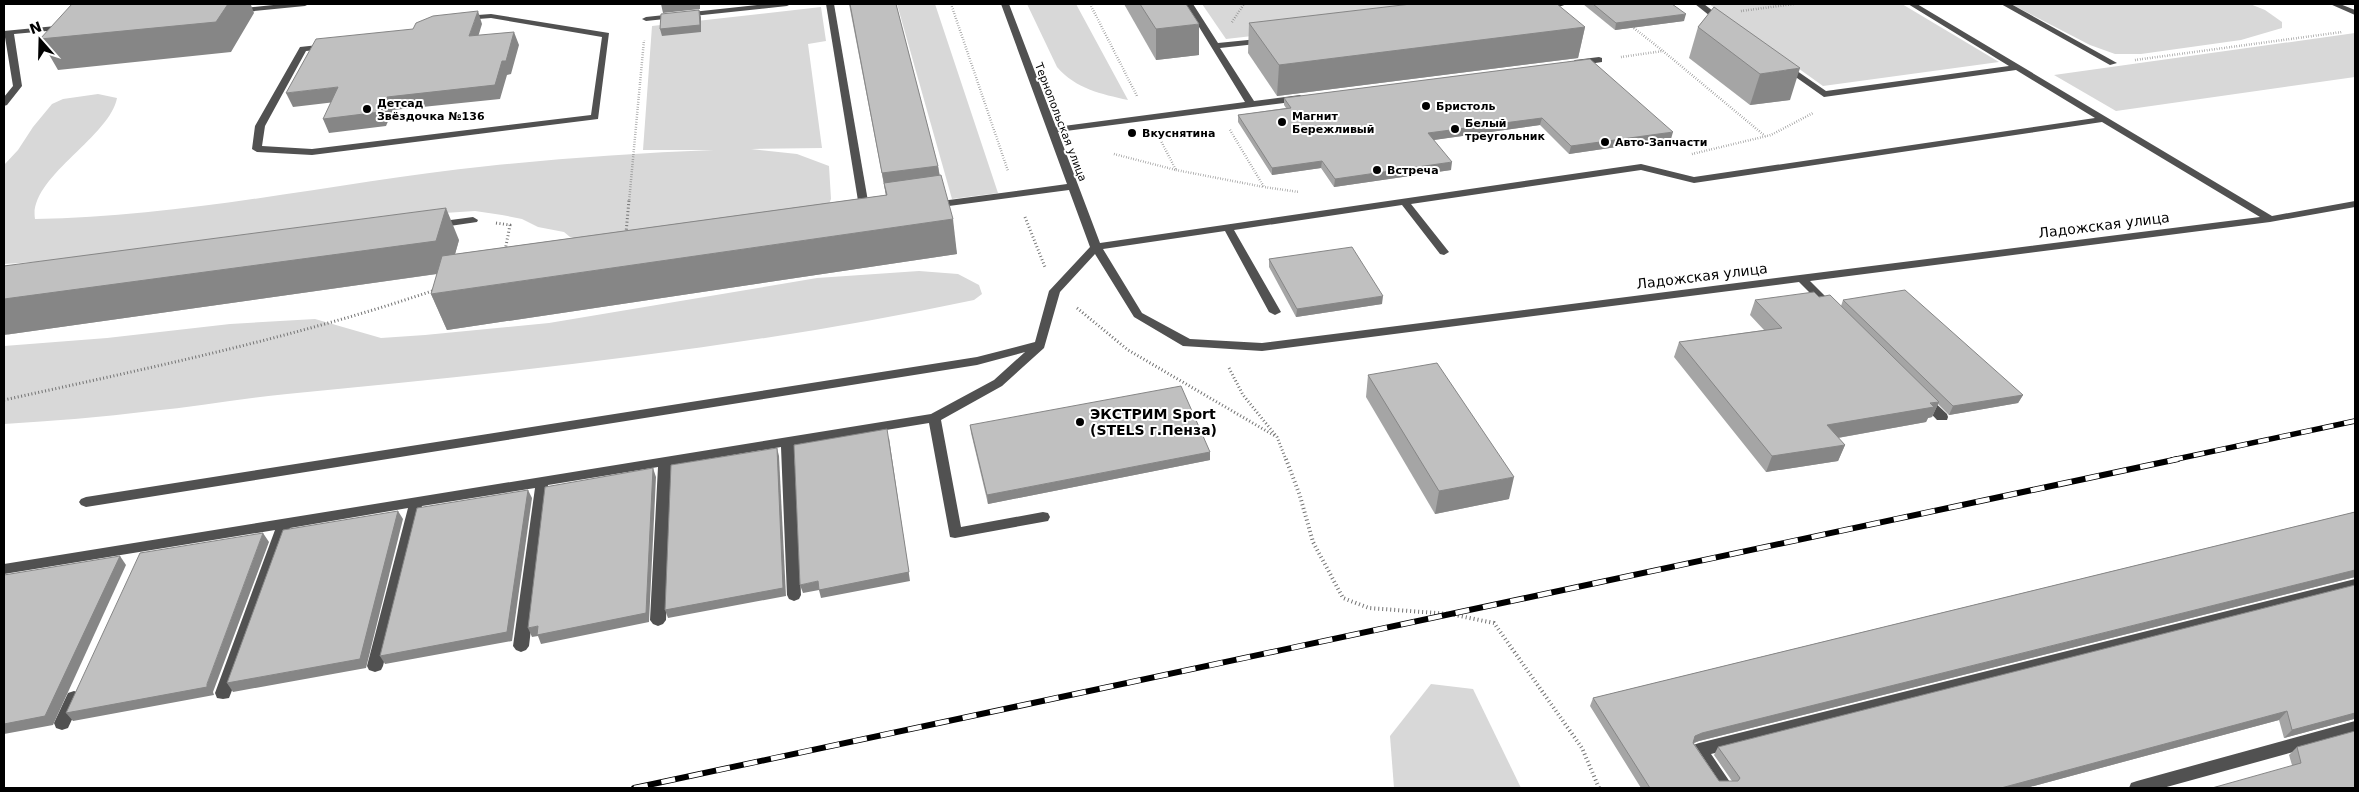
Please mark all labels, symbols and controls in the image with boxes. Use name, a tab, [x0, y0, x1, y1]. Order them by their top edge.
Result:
north arrow	[15, 15, 65, 65]
text: N	[27, 18, 44, 37]
street label: Тернопольская улица	[1031, 60, 1089, 183]
place label: Детсад Звёздочка №136	[377, 97, 485, 123]
marker: Бристоль	[1420, 100, 1432, 112]
place label: Бристоль	[1436, 100, 1495, 113]
marker: Детсад Звёздочка №136	[361, 103, 373, 115]
place label: Магнит Бережливый	[1292, 110, 1375, 136]
marker: Магнит Бережливый	[1276, 116, 1288, 128]
place label: Белый треугольник	[1465, 117, 1546, 143]
marker: Белый треугольник	[1449, 123, 1461, 135]
marker: Вкуснятина	[1126, 127, 1138, 139]
place label: Вкуснятина	[1142, 127, 1215, 140]
marker: Авто-Запчасти	[1599, 136, 1611, 148]
place label: Авто-Запчасти	[1615, 136, 1707, 149]
marker: Встреча	[1371, 164, 1383, 176]
place label: Встреча	[1387, 164, 1439, 177]
street label: Ладожская улица	[2038, 209, 2170, 241]
street label: Ладожская улица	[1636, 260, 1768, 292]
place label: ЭКСТРИМ Sport (STELS г.Пенза)	[1090, 406, 1217, 438]
marker: ЭКСТРИМ Sport (STELS г.Пенза)	[1074, 416, 1086, 428]

